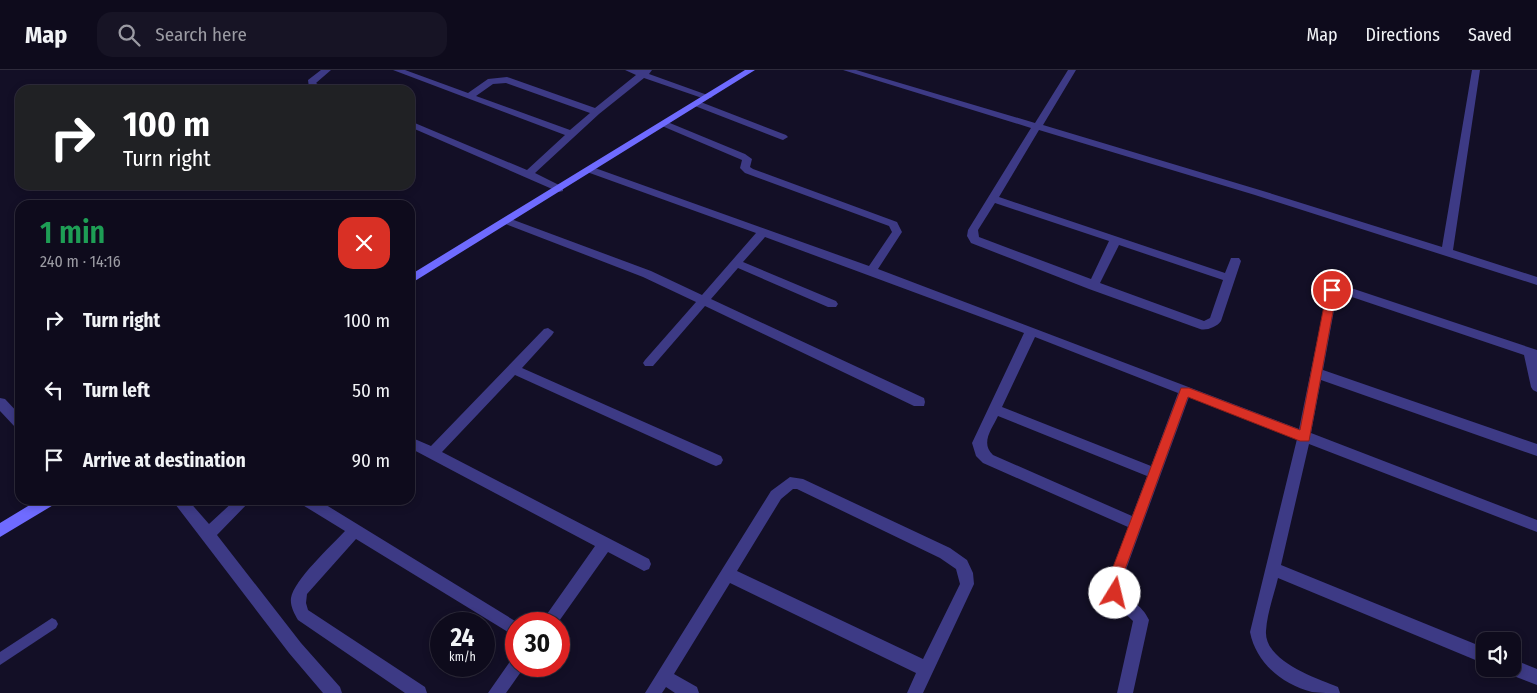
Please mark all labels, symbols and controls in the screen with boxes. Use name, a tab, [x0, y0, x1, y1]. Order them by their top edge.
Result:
search box	[97, 12, 447, 57]
text: Map	[25, 21, 67, 49]
icon: search	[115, 21, 143, 49]
text: Search here	[155, 23, 247, 46]
text: Map	[1306, 24, 1338, 46]
text: Directions	[1366, 24, 1440, 46]
text: Saved	[1468, 24, 1512, 46]
text: 100 m	[123, 103, 210, 145]
icon: right	[40, 105, 105, 170]
text: Turn right	[123, 145, 211, 172]
text: 1 min	[40, 215, 105, 251]
button: close	[338, 217, 390, 269]
text: 240 m · 14:16	[40, 252, 121, 271]
pin	[1311, 269, 1353, 311]
icon: arrive	[1318, 276, 1346, 304]
icon: right	[40, 306, 68, 334]
text: Turn right	[83, 309, 160, 332]
text: 100 m	[344, 309, 390, 332]
icon: left	[40, 376, 68, 404]
text: Turn left	[83, 379, 150, 402]
text: 50 m	[352, 379, 390, 402]
icon: arrive	[40, 446, 68, 474]
text: Arrive at destination	[83, 449, 246, 472]
text: 90 m	[352, 449, 390, 472]
position arrow	[1088, 566, 1140, 618]
speed limit sign: 30	[505, 612, 570, 677]
text: 24	[451, 623, 474, 653]
map controls	[1476, 632, 1521, 677]
button: sound	[1476, 632, 1521, 677]
text: km/h	[449, 650, 476, 664]

